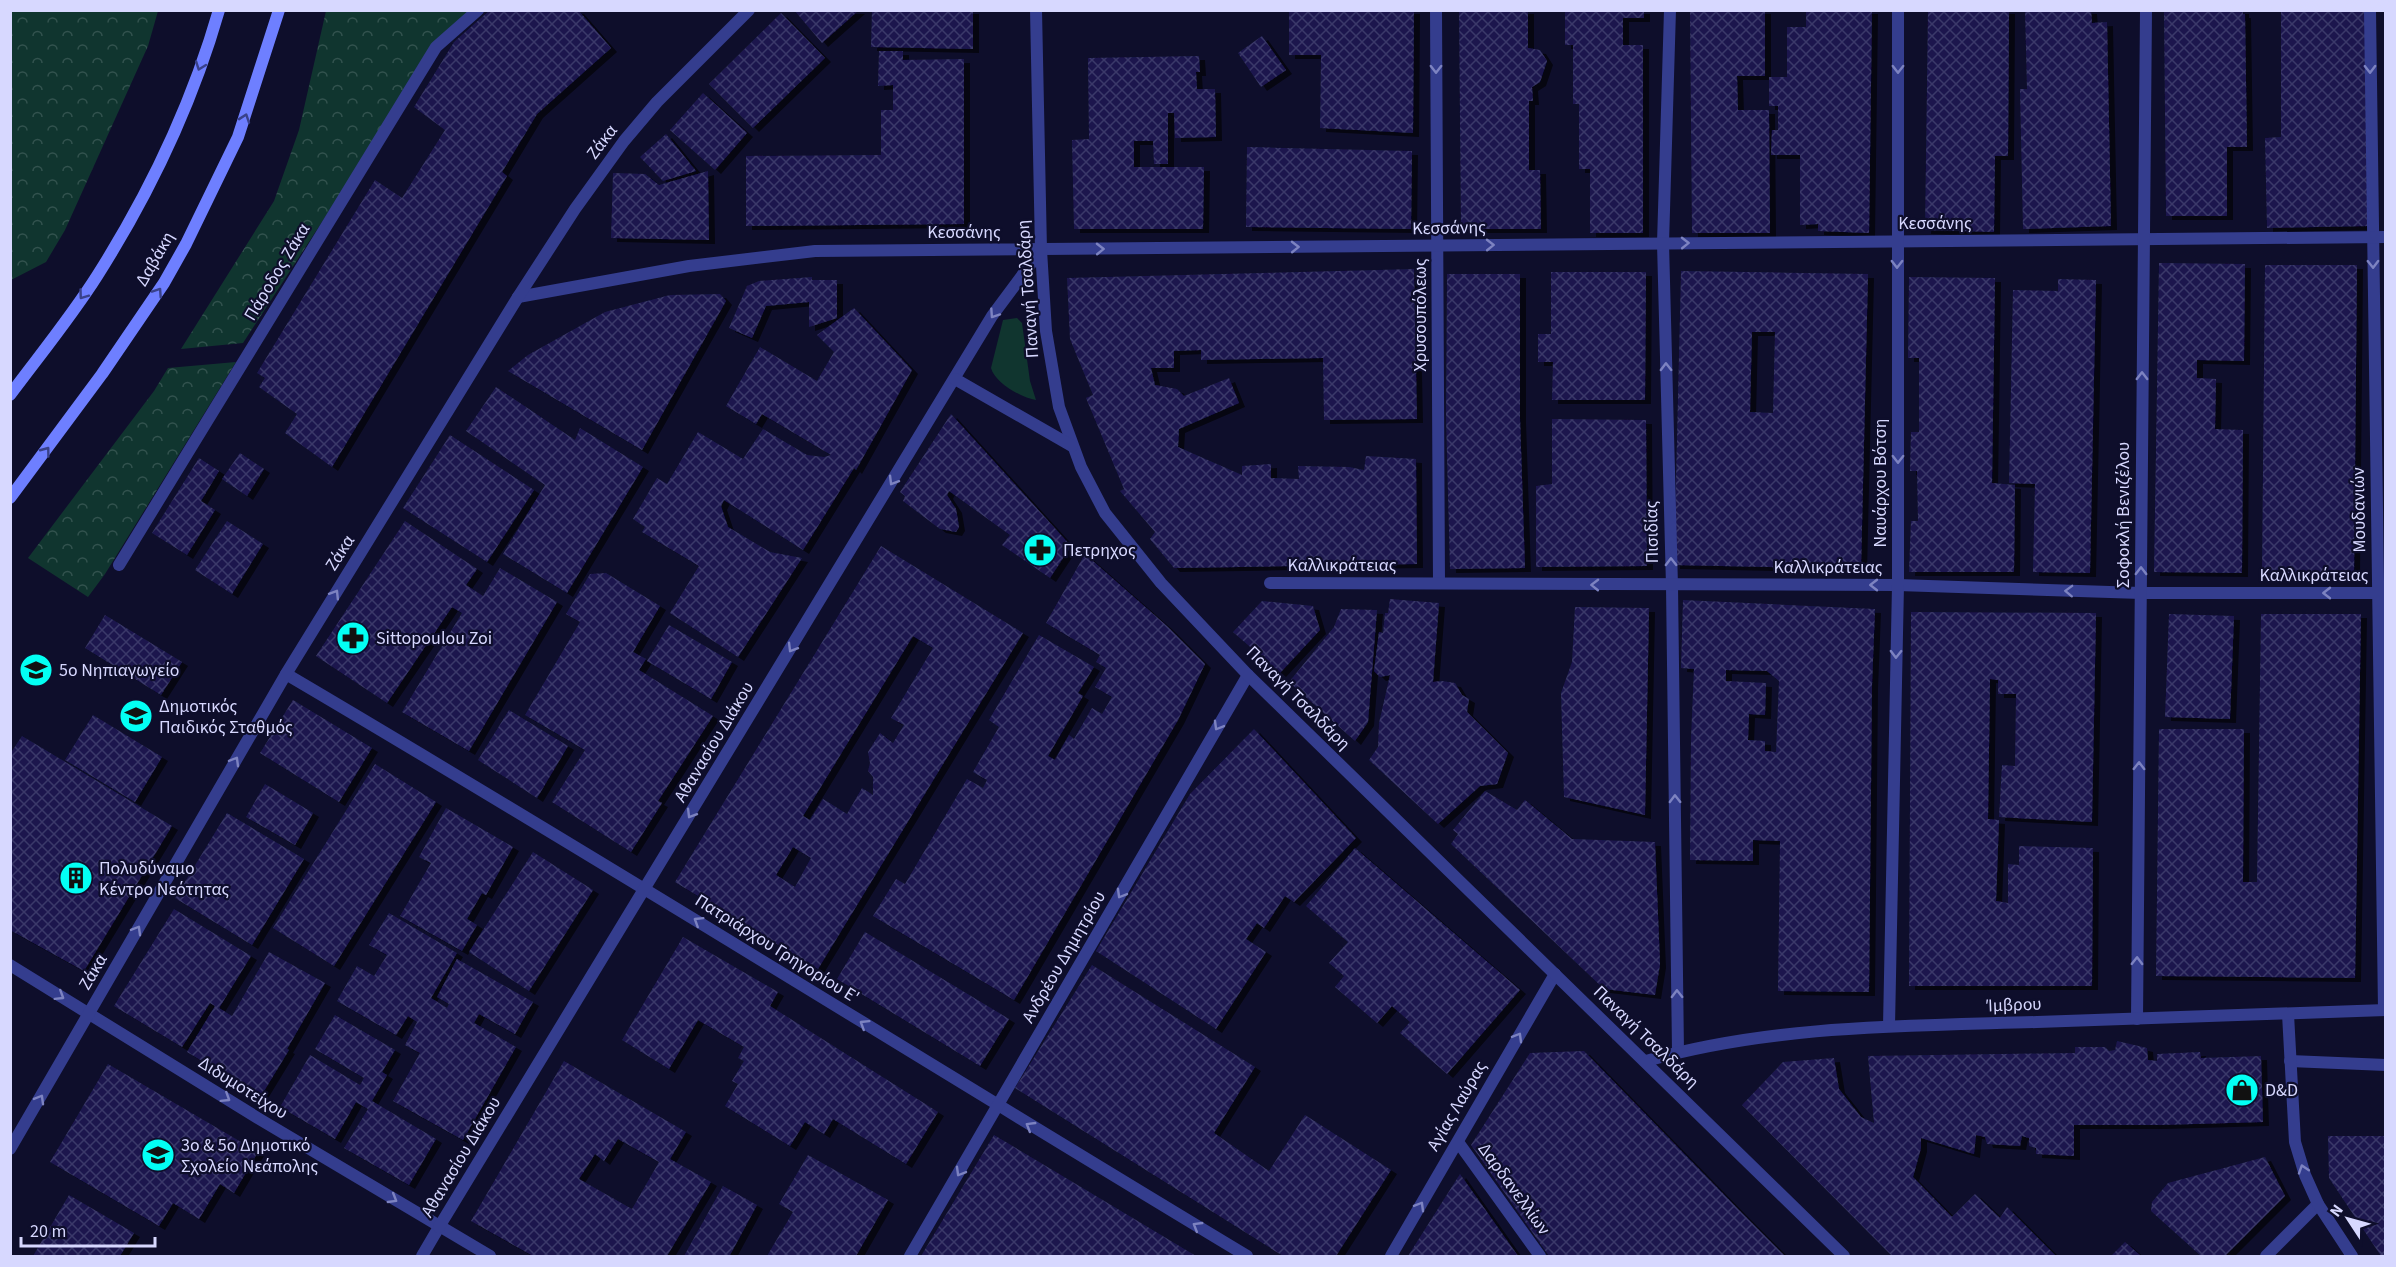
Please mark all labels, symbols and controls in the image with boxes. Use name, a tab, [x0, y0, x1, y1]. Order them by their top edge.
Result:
one-way arrow	[195, 60, 208, 71]
one-way arrow	[1430, 64, 1442, 73]
one-way arrow	[1892, 64, 1904, 73]
one-way arrow	[2364, 64, 2377, 73]
one-way arrow	[237, 113, 250, 124]
street label: Ζάκα	[581, 119, 623, 165]
street label: Κεσσάνης	[1898, 211, 1972, 236]
street label: Κεσσάνης	[1412, 215, 1486, 241]
street label: Πάροδος Ζάκα	[238, 218, 316, 326]
street label: Παναγή Τσαλδάρη	[1011, 219, 1045, 359]
street label: Κεσσάνης	[927, 220, 1001, 245]
street label: Δαβάκη	[129, 227, 181, 291]
one-way arrow	[1680, 237, 1689, 249]
one-way arrow	[1485, 239, 1494, 251]
one-way arrow	[1290, 241, 1299, 253]
one-way arrow	[1095, 243, 1104, 255]
street label: Χρυσουπόλεως	[1408, 258, 1433, 372]
one-way arrow	[1891, 259, 1903, 268]
one-way arrow	[2367, 259, 2379, 268]
one-way arrow	[79, 288, 90, 299]
one-way arrow	[151, 288, 162, 299]
one-way arrow	[990, 307, 1001, 318]
one-way arrow	[1660, 362, 1673, 371]
one-way arrow	[2136, 372, 2148, 381]
street label: Ναυάρχου Βότση	[1868, 419, 1893, 547]
street label: Σοφοκλή Βενιζέλου	[2111, 442, 2136, 588]
one-way arrow	[38, 447, 49, 458]
one-way arrow	[1892, 454, 1904, 463]
street label: Μουδανιών	[2346, 467, 2372, 553]
one-way arrow	[889, 475, 900, 485]
street label: Πισιδίας	[1639, 500, 1665, 564]
street label: Ζάκα	[319, 530, 361, 576]
pharmacy icon: Πετρηχος	[1022, 532, 1058, 568]
place label: Πετρηχος	[1063, 538, 1136, 563]
street label: Καλλικράτειας	[1287, 553, 1397, 578]
street label: Καλλικράτειας	[1773, 555, 1883, 580]
one-way arrow	[1665, 557, 1677, 566]
street label: Καλλικράτειας	[2259, 563, 2369, 588]
one-way arrow	[2135, 567, 2147, 576]
one-way arrow	[1591, 579, 1600, 591]
one-way arrow	[1870, 579, 1879, 591]
one-way arrow	[2065, 584, 2074, 597]
one-way arrow	[2323, 587, 2332, 599]
one-way arrow	[328, 590, 340, 600]
pharmacy icon: Sittopoulou Zoi	[335, 620, 371, 656]
place label: Sittopoulou Zoi	[376, 626, 492, 651]
street label: Παναγή Τσαλδάρη	[1240, 640, 1356, 756]
one-way arrow	[788, 642, 800, 652]
one-way arrow	[1890, 649, 1902, 658]
school or university icon: 5ο Νηπιαγωγείο	[18, 652, 54, 688]
place label: 5ο Νηπιαγωγείο	[59, 658, 179, 683]
street label: Αθανασίου Διάκου	[668, 677, 760, 807]
place label: Δημοτικός Παιδικός Σταθμός	[159, 694, 293, 740]
school or university icon: Δημοτικός Παιδικός Σταθμός	[118, 698, 154, 734]
one-way arrow	[1214, 720, 1226, 730]
one-way arrow	[228, 757, 239, 767]
one-way arrow	[2133, 761, 2145, 770]
one-way arrow	[1668, 794, 1681, 803]
one-way arrow	[687, 808, 699, 818]
place label: Πολυδύναμο Κέντρο Νεότητας	[99, 856, 230, 902]
building icon: Πολυδύναμο Κέντρο Νεότητας	[58, 860, 94, 896]
street label: Ανδρέου Δημητρίου	[1016, 886, 1112, 1028]
street label: Πατριάρχου Γρηγορίου Ε'	[690, 888, 864, 1010]
one-way arrow	[1116, 888, 1128, 899]
one-way arrow	[694, 917, 705, 928]
one-way arrow	[130, 926, 142, 936]
street label: Ζάκα	[73, 949, 113, 995]
one-way arrow	[2131, 956, 2143, 965]
street label: Παναγή Τσαλδάρη	[1588, 980, 1704, 1094]
one-way arrow	[54, 988, 64, 1000]
one-way arrow	[1671, 989, 1683, 998]
street label: Ίμβρου	[1985, 992, 2042, 1018]
one-way arrow	[860, 1020, 870, 1032]
one-way arrow	[1511, 1033, 1522, 1043]
street label: Διδυμοτείχου	[193, 1051, 293, 1125]
street label: Αγίας Λαύρας	[1421, 1056, 1493, 1156]
shop icon: D&D	[2224, 1072, 2260, 1108]
place label: D&D	[2265, 1078, 2298, 1103]
one-way arrow	[220, 1091, 230, 1103]
street label: Αθανασίου Διάκου	[415, 1092, 507, 1222]
one-way arrow	[33, 1095, 44, 1105]
one-way arrow	[1026, 1121, 1036, 1133]
place label: 3ο & 5ο Δημοτικό Σχολείο Νεάπολης	[181, 1133, 319, 1179]
school or university icon: 3ο & 5ο Δημοτικό Σχολείο Νεάπολης	[140, 1137, 176, 1173]
street label: Δαρδανελλίων	[1472, 1138, 1556, 1241]
one-way arrow	[2298, 1164, 2310, 1175]
one-way arrow	[955, 1166, 967, 1176]
north arrow	[2318, 1189, 2378, 1249]
one-way arrow	[387, 1192, 397, 1204]
text: N	[2325, 1200, 2349, 1222]
one-way arrow	[1413, 1202, 1424, 1212]
scale bar	[21, 1210, 154, 1248]
text: 20 m	[30, 1219, 66, 1244]
one-way arrow	[1193, 1222, 1203, 1234]

